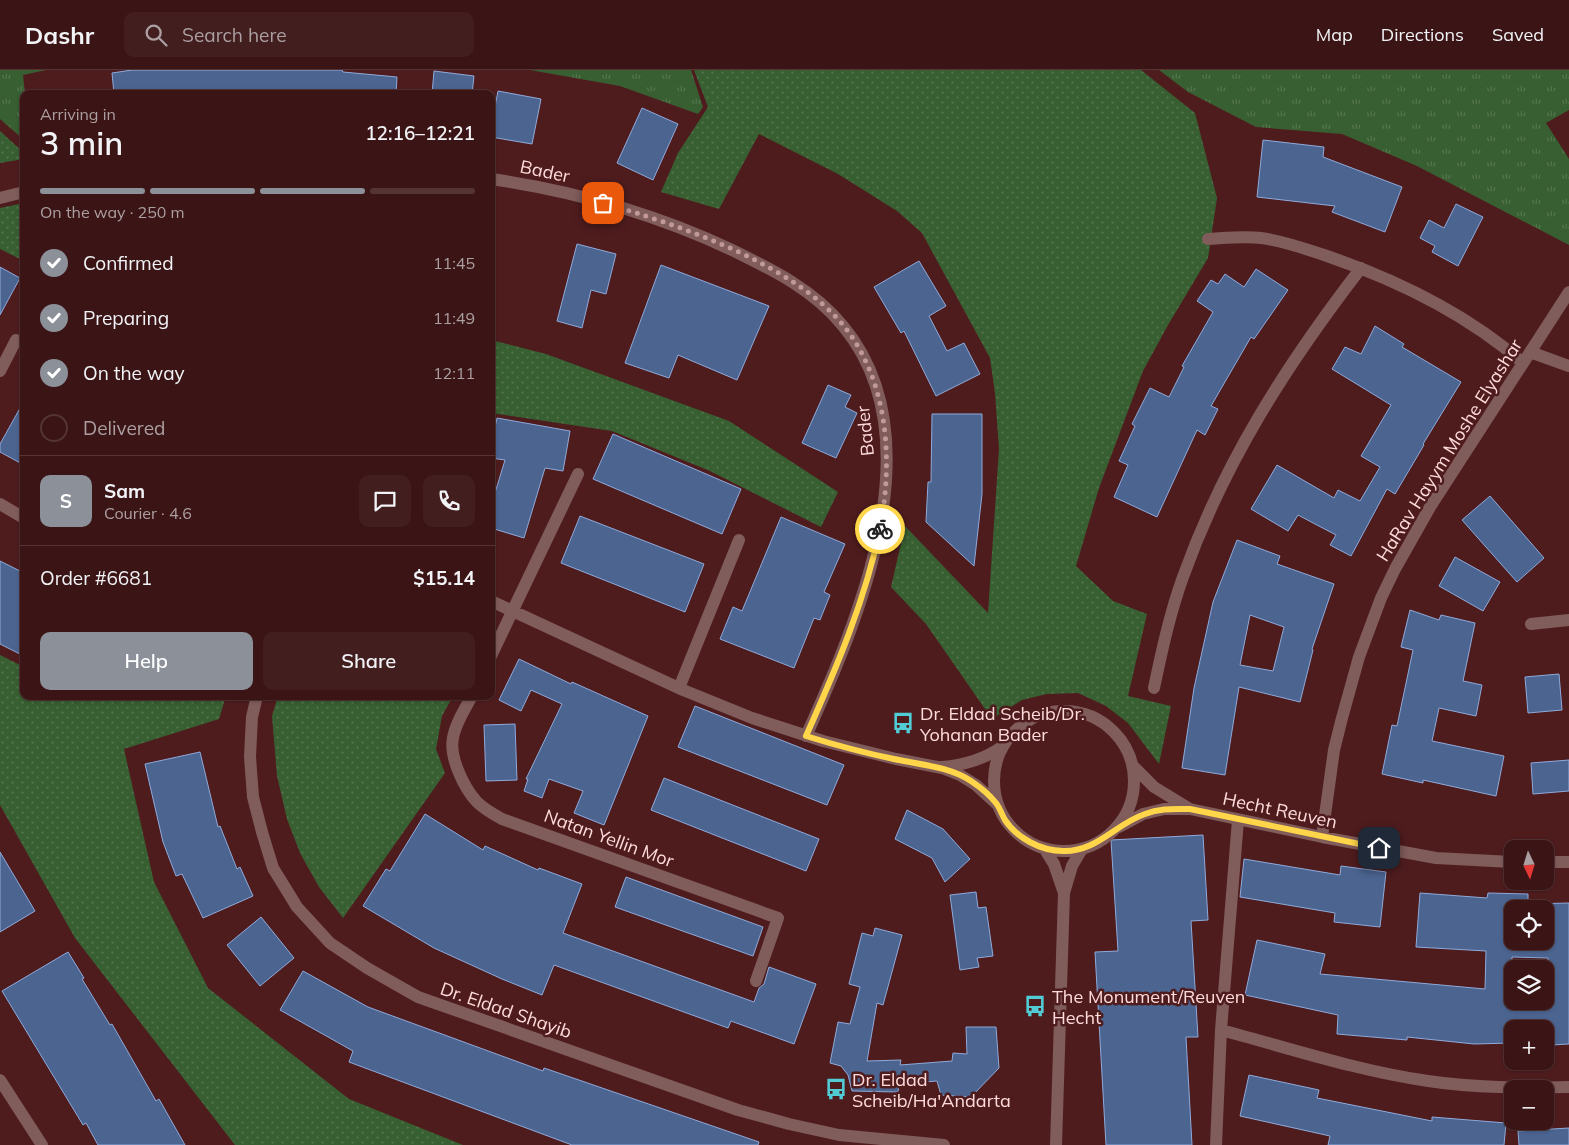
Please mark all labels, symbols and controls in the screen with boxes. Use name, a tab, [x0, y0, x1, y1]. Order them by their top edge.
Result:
search box	[124, 12, 474, 57]
text: Dashr	[25, 20, 94, 50]
icon: search	[142, 21, 170, 49]
text: Search here	[182, 23, 287, 47]
text: Map	[1316, 23, 1353, 46]
text: Directions	[1381, 23, 1464, 46]
text: Saved	[1492, 23, 1544, 46]
text: Arriving in	[40, 104, 116, 124]
text: 12:16–12:21	[365, 121, 475, 145]
text: 3 min	[40, 123, 123, 163]
street label: Bader	[518, 155, 572, 188]
pin	[582, 182, 624, 224]
icon: bag	[589, 189, 617, 217]
text: On the way · 250 m	[40, 202, 185, 222]
icon: check	[40, 249, 68, 277]
text: Confirmed	[83, 251, 174, 275]
text: 11:45	[433, 253, 475, 273]
icon: check	[40, 304, 68, 332]
text: Preparing	[83, 306, 169, 330]
text: 11:49	[433, 308, 475, 328]
street label: HaRav Hayym Moshe Elyashar	[1371, 334, 1527, 565]
icon: check	[40, 359, 68, 387]
text: On the way	[83, 361, 185, 385]
text: 12:11	[433, 363, 475, 383]
street label: Bader	[851, 404, 879, 457]
text: Delivered	[83, 416, 165, 440]
button: chat	[359, 475, 411, 527]
button: phone	[423, 475, 475, 527]
text: Sam	[104, 479, 145, 503]
text: S	[60, 489, 72, 513]
text: Courier · 4.6	[104, 503, 192, 523]
courier	[855, 504, 905, 554]
icon: bike	[866, 515, 894, 543]
text: Order #6681	[40, 566, 152, 590]
text: $15.14	[413, 566, 475, 590]
button: Help	[40, 632, 253, 690]
button: Share	[263, 632, 475, 690]
place label: Dr. Eldad Scheib/Dr. Yohanan Bader	[919, 702, 1085, 746]
bus stop icon: Dr. Eldad Scheib/Dr. Yohanan Bader	[890, 710, 916, 736]
street label: Hecht Reuven	[1221, 787, 1339, 833]
street label: Natan Yellin Mor	[541, 804, 677, 872]
pin	[1358, 827, 1400, 869]
icon: home	[1365, 834, 1393, 862]
north arrow	[1504, 840, 1554, 890]
map controls	[1504, 840, 1554, 1130]
button: locate	[1504, 900, 1554, 950]
button: layers	[1504, 960, 1554, 1010]
street label: Dr. Eldad Shayib	[437, 977, 575, 1043]
place label: The Monument/Reuven Hecht	[1052, 985, 1245, 1029]
bus stop icon: The Monument/Reuven Hecht	[1022, 993, 1048, 1019]
button: +	[1504, 1020, 1554, 1070]
place label: Dr. Eldad Scheib/Ha'Andarta	[852, 1068, 1011, 1112]
bus stop icon: Dr. Eldad Scheib/Ha'Andarta	[823, 1076, 849, 1102]
button: −	[1504, 1080, 1554, 1130]

